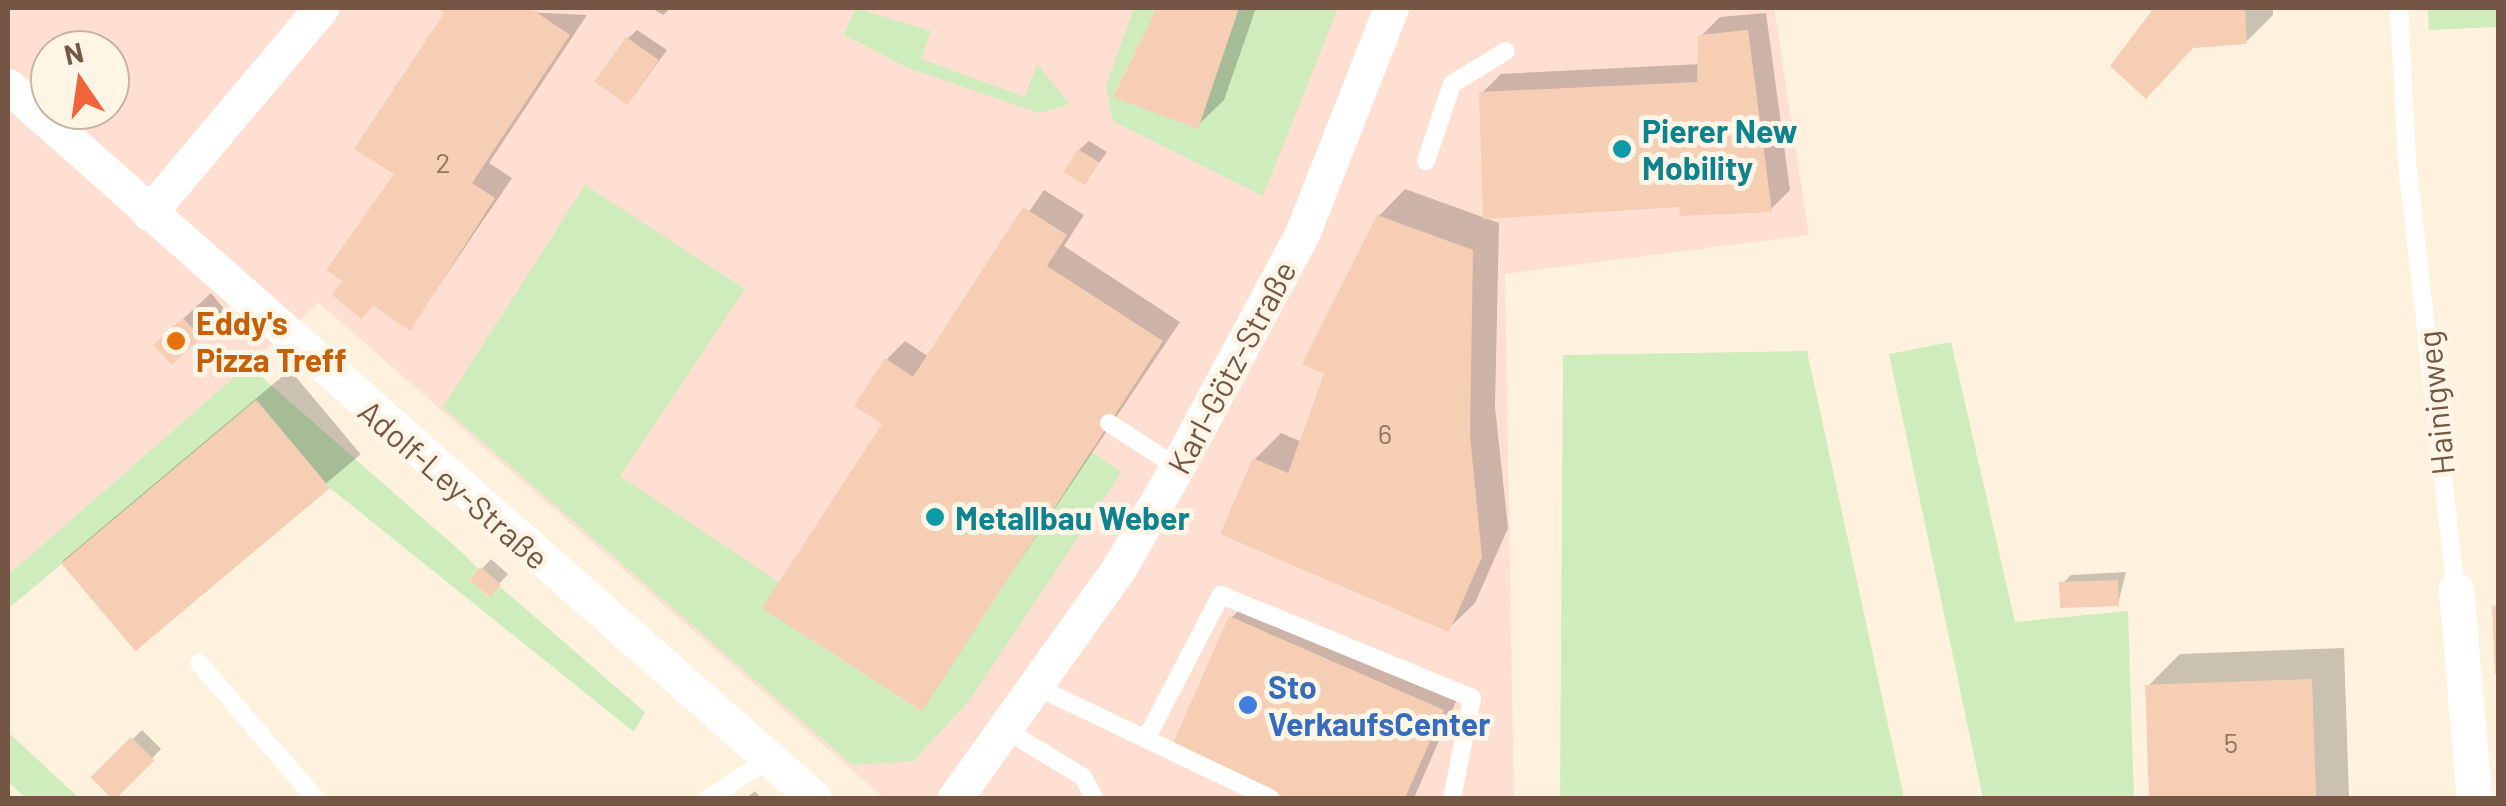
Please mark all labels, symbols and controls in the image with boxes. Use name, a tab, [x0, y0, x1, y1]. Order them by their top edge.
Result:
north arrow	[30, 30, 130, 130]
text: N	[61, 34, 87, 71]
place label: Pierer New Mobility	[1642, 112, 1798, 187]
marker: Pierer New Mobility	[1611, 138, 1633, 160]
house number: 2	[435, 145, 451, 179]
street label: Karl-Götz-Straße	[1159, 254, 1303, 480]
place label: Eddy's Pizza Treff	[196, 304, 347, 379]
street label: Hainigweg	[2408, 329, 2462, 477]
marker: Eddy's Pizza Treff	[165, 330, 187, 352]
street label: Adolf-Ley-Straße	[351, 391, 557, 577]
house number: 6	[1378, 416, 1392, 450]
place label: Metallbau Weber	[955, 498, 1190, 536]
marker: Metallbau Weber	[924, 506, 946, 528]
place label: Sto VerkaufsCenter	[1268, 668, 1490, 743]
marker: Sto VerkaufsCenter	[1237, 694, 1259, 716]
house number: 5	[2224, 725, 2238, 759]

